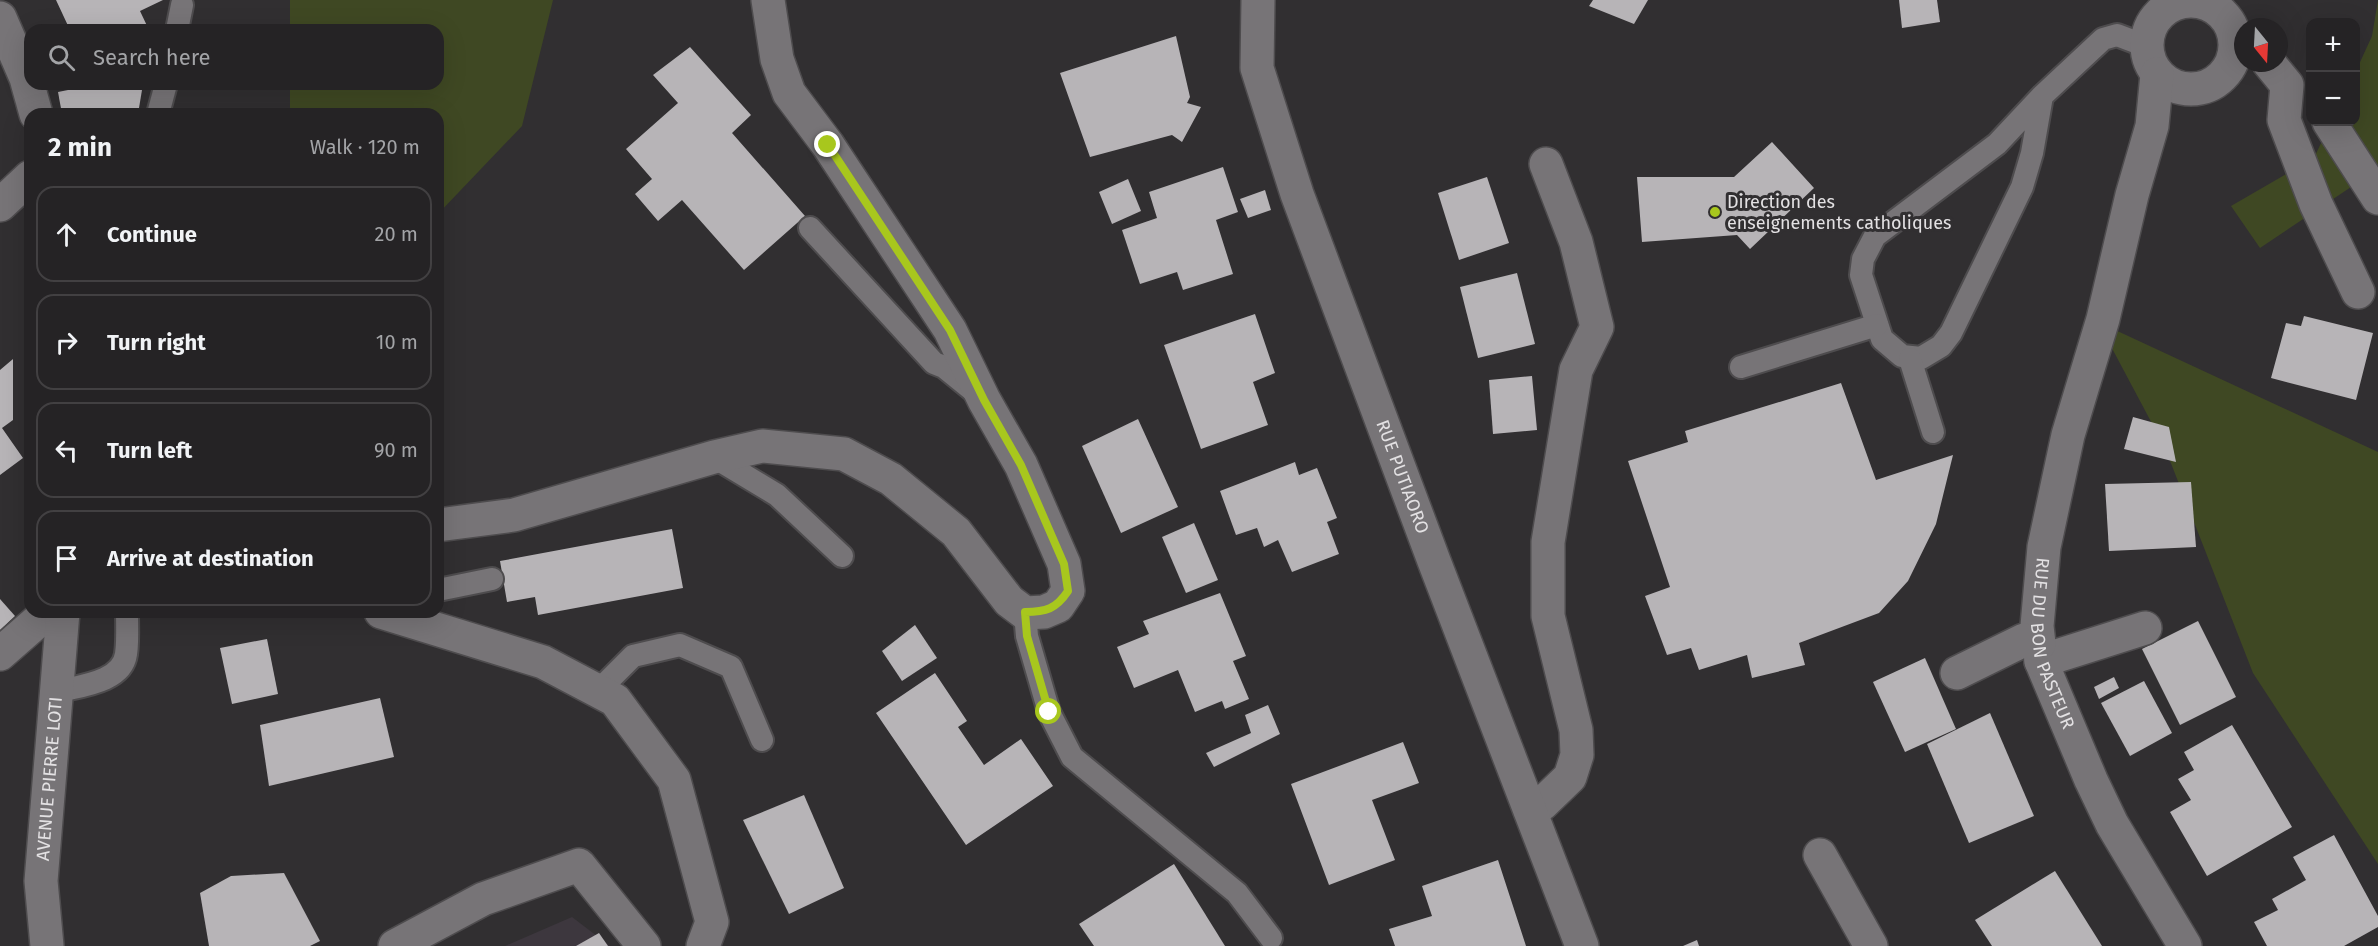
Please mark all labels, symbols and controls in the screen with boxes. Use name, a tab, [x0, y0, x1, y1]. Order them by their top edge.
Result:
north arrow	[2234, 18, 2288, 72]
map controls	[2306, 18, 2360, 126]
button: +	[2306, 18, 2360, 72]
search box	[24, 24, 444, 90]
icon: search	[45, 41, 78, 74]
text: Search here	[93, 44, 211, 71]
button: −	[2306, 72, 2360, 126]
route end	[814, 131, 840, 157]
text: 2 min	[48, 132, 112, 163]
text: Walk · 120 m	[310, 135, 420, 159]
place label: Direction des enseignements catholiques	[1727, 191, 1951, 234]
marker: Direction des enseignements catholiques	[1708, 205, 1722, 219]
icon: ahead	[50, 218, 83, 251]
text: Continue	[107, 221, 197, 248]
text: 20 m	[375, 222, 418, 246]
icon: right	[50, 326, 83, 359]
text: Turn right	[107, 329, 206, 356]
text: 10 m	[376, 330, 418, 354]
street label: RUE PUTIAORO	[1371, 417, 1434, 537]
icon: left	[50, 434, 83, 467]
text: Turn left	[107, 437, 192, 464]
text: 90 m	[374, 438, 418, 462]
icon: arrive	[50, 542, 83, 575]
text: Arrive at destination	[107, 545, 314, 572]
street label: RUE DU BON PASTEUR	[2026, 556, 2079, 732]
street label: AVENUE PIERRE LOTI	[32, 696, 67, 862]
route start	[1035, 698, 1061, 724]

